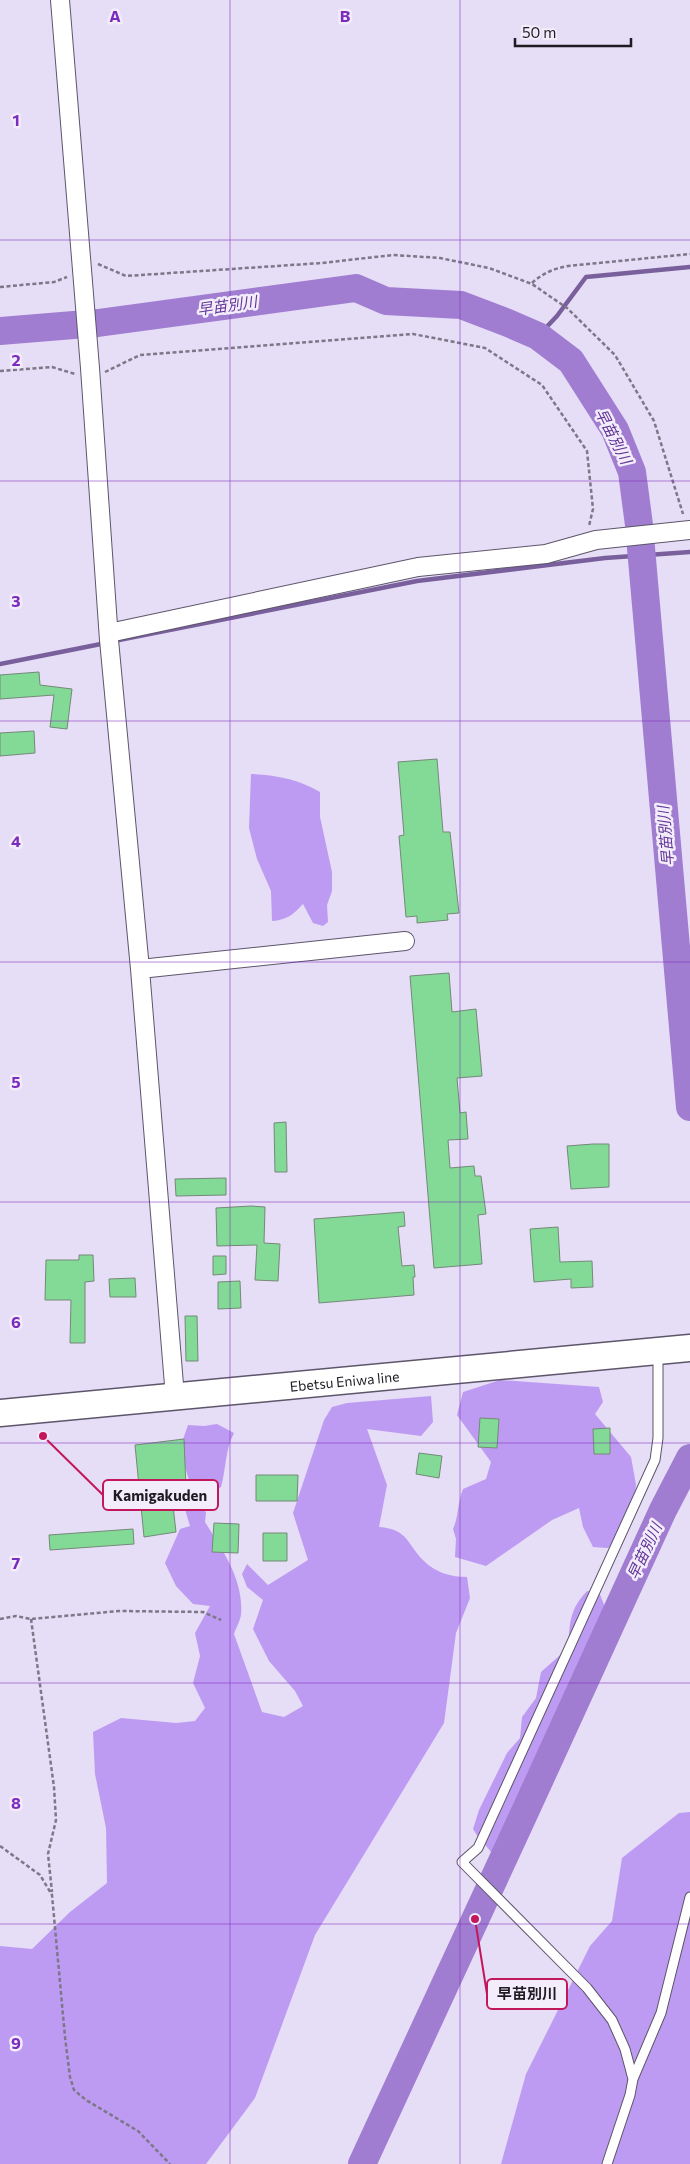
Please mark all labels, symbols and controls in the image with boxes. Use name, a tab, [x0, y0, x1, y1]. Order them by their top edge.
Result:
text: A	[109, 6, 121, 25]
text: B	[340, 6, 351, 25]
scale bar	[515, 15, 631, 47]
text: 50 m	[522, 23, 556, 41]
text: 1	[12, 110, 20, 129]
water label: 早苗別川	[196, 292, 260, 318]
text: 2	[11, 350, 21, 369]
water label: 早苗別川	[592, 405, 637, 469]
text: 3	[11, 591, 21, 610]
water label: 早苗別川	[653, 803, 677, 867]
text: 4	[11, 831, 21, 850]
text: 5	[11, 1072, 21, 1091]
text: 6	[11, 1312, 21, 1331]
street label: Ebetsu Eniwa line	[289, 1367, 400, 1394]
callout: Kamigakuden	[103, 1480, 218, 1510]
text: Kamigakuden	[113, 1486, 207, 1504]
water label: 早苗別川	[623, 1518, 666, 1582]
text: 7	[12, 1553, 21, 1572]
text: 8	[11, 1793, 21, 1812]
callout: 早苗別川	[487, 1979, 567, 2009]
text: 早苗別川	[497, 1984, 557, 2002]
text: 9	[11, 2033, 21, 2052]

